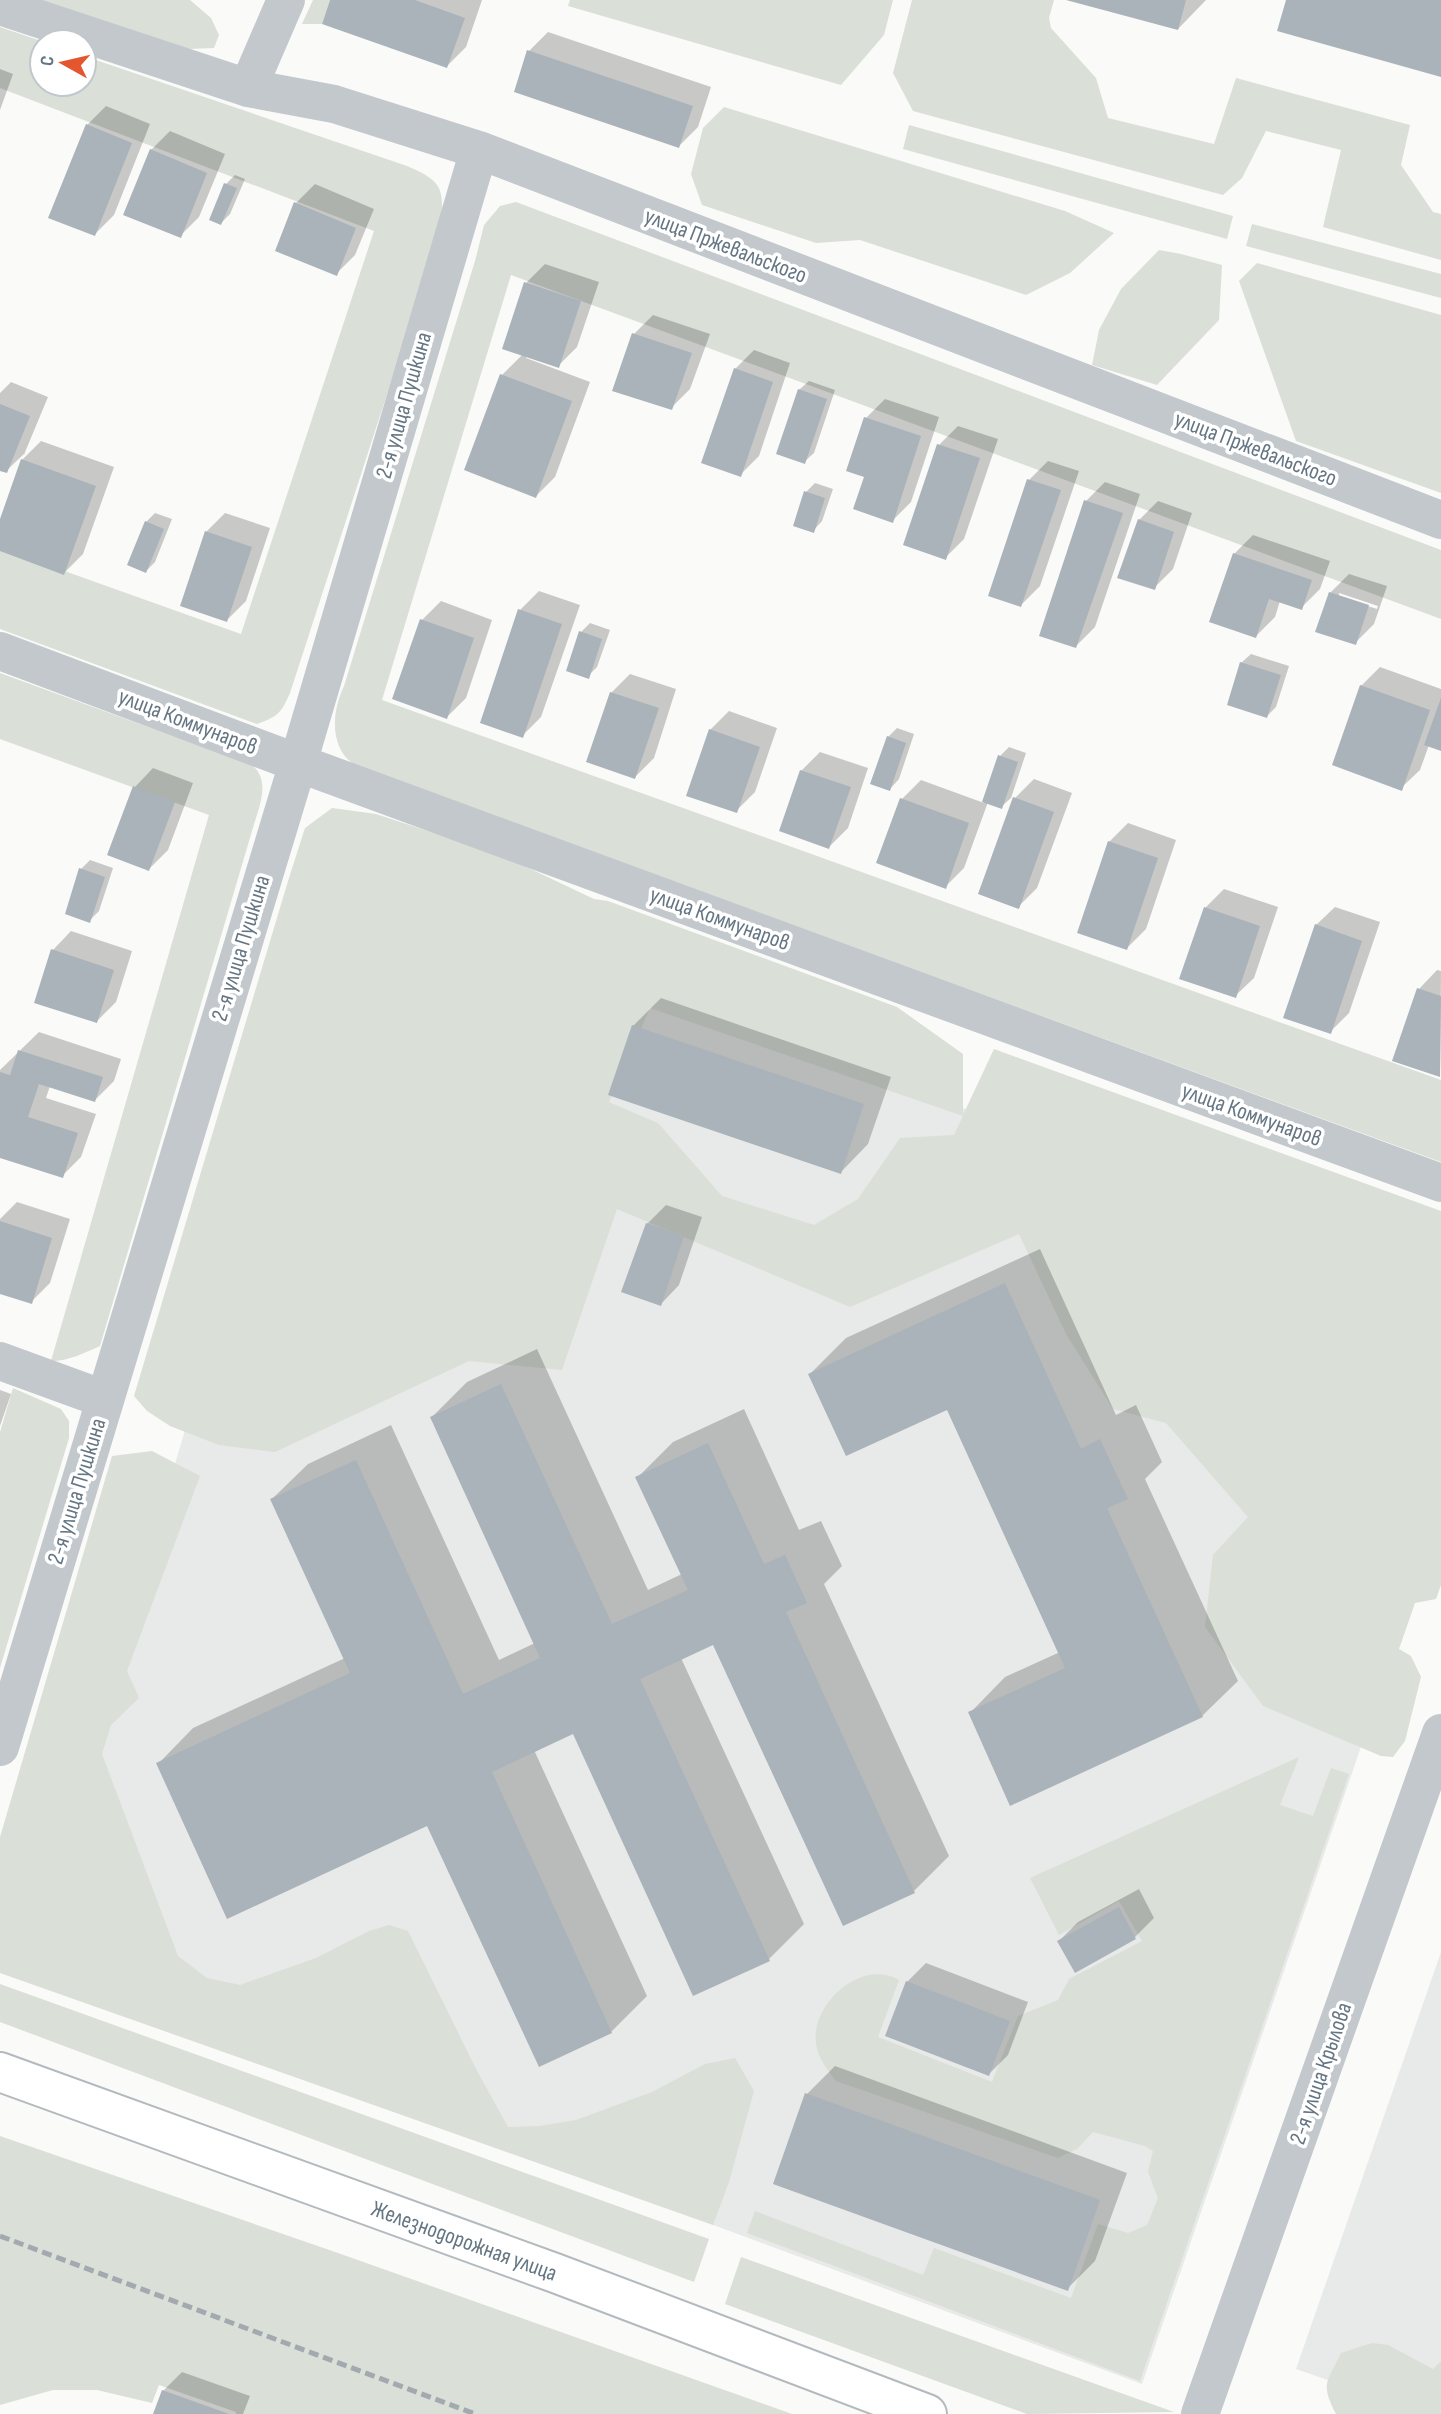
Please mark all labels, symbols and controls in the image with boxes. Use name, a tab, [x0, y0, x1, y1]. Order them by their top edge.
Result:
north arrow	[28, 28, 98, 98]
text: С	[36, 54, 60, 67]
street label: улица Пржевальского	[641, 202, 811, 290]
street label: 2-я улица Пушкина	[370, 329, 438, 482]
street label: улица Пржевальского	[1171, 405, 1341, 493]
street label: улица Коммунаров	[114, 683, 261, 761]
street label: 2-я улица Пушкина	[205, 872, 276, 1025]
street label: улица Коммунаров	[646, 881, 793, 957]
street label: улица Коммунаров	[1178, 1077, 1325, 1153]
street label: 2-я улица Пушкина	[41, 1415, 112, 1568]
street label: 2-я улица Крылова	[1284, 1999, 1358, 2148]
street label: Железнодорожная улица	[367, 2195, 561, 2288]

